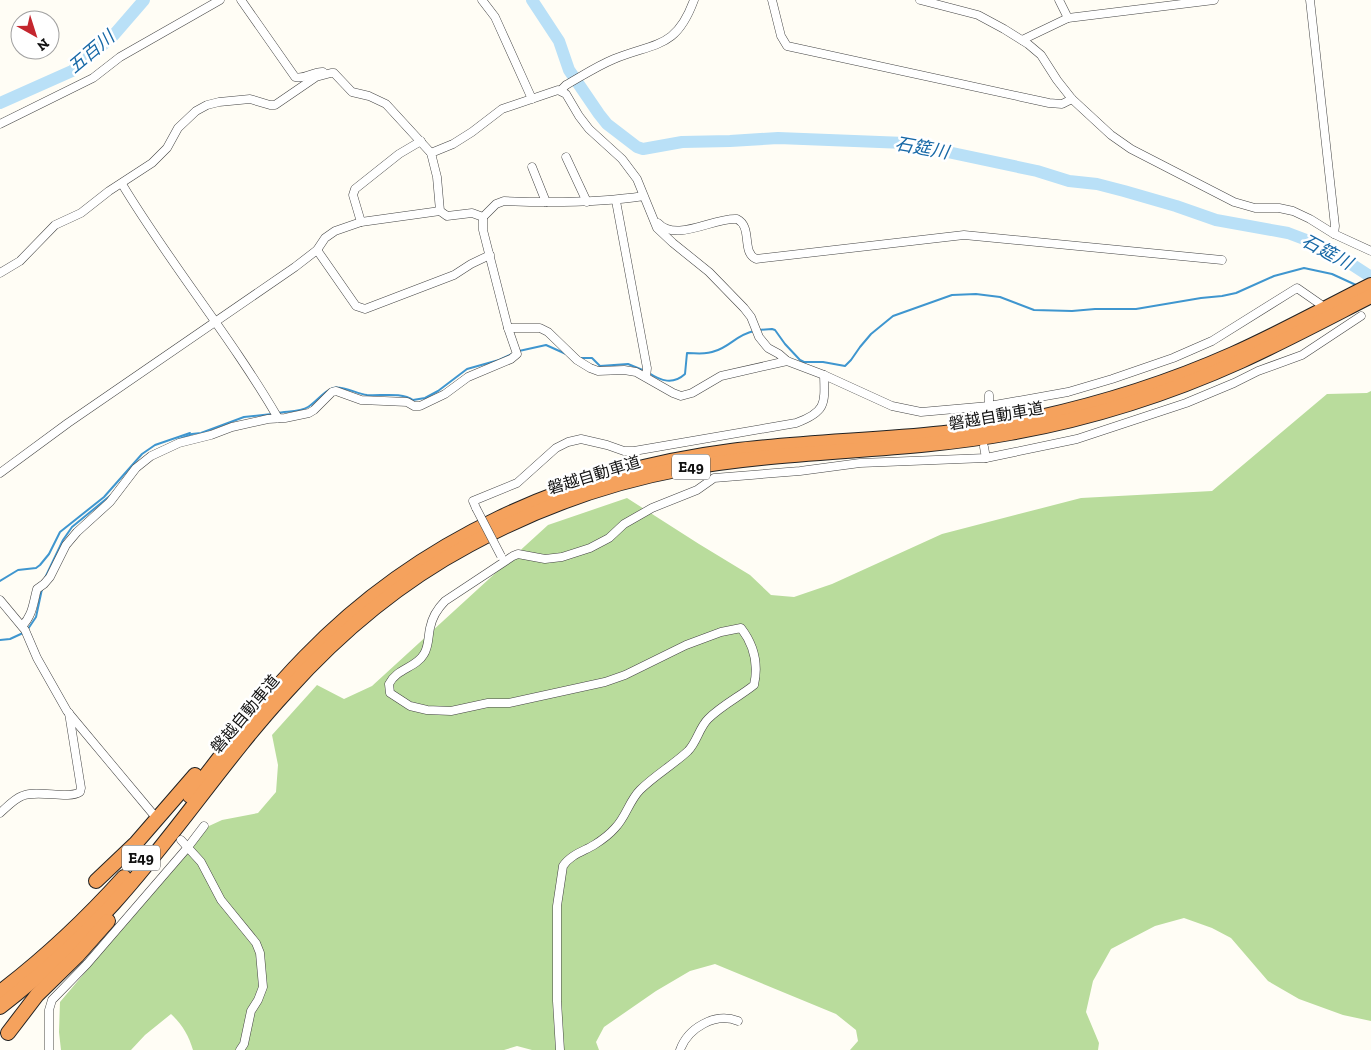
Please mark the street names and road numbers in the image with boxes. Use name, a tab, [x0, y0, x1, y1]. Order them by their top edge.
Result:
street label: 磐越自動車道	[947, 398, 1045, 434]
street label: 磐越自動車道	[545, 452, 643, 498]
road number: E49	[672, 454, 710, 480]
street label: 磐越自動車道	[207, 671, 283, 757]
road number: E49	[122, 846, 160, 870]

